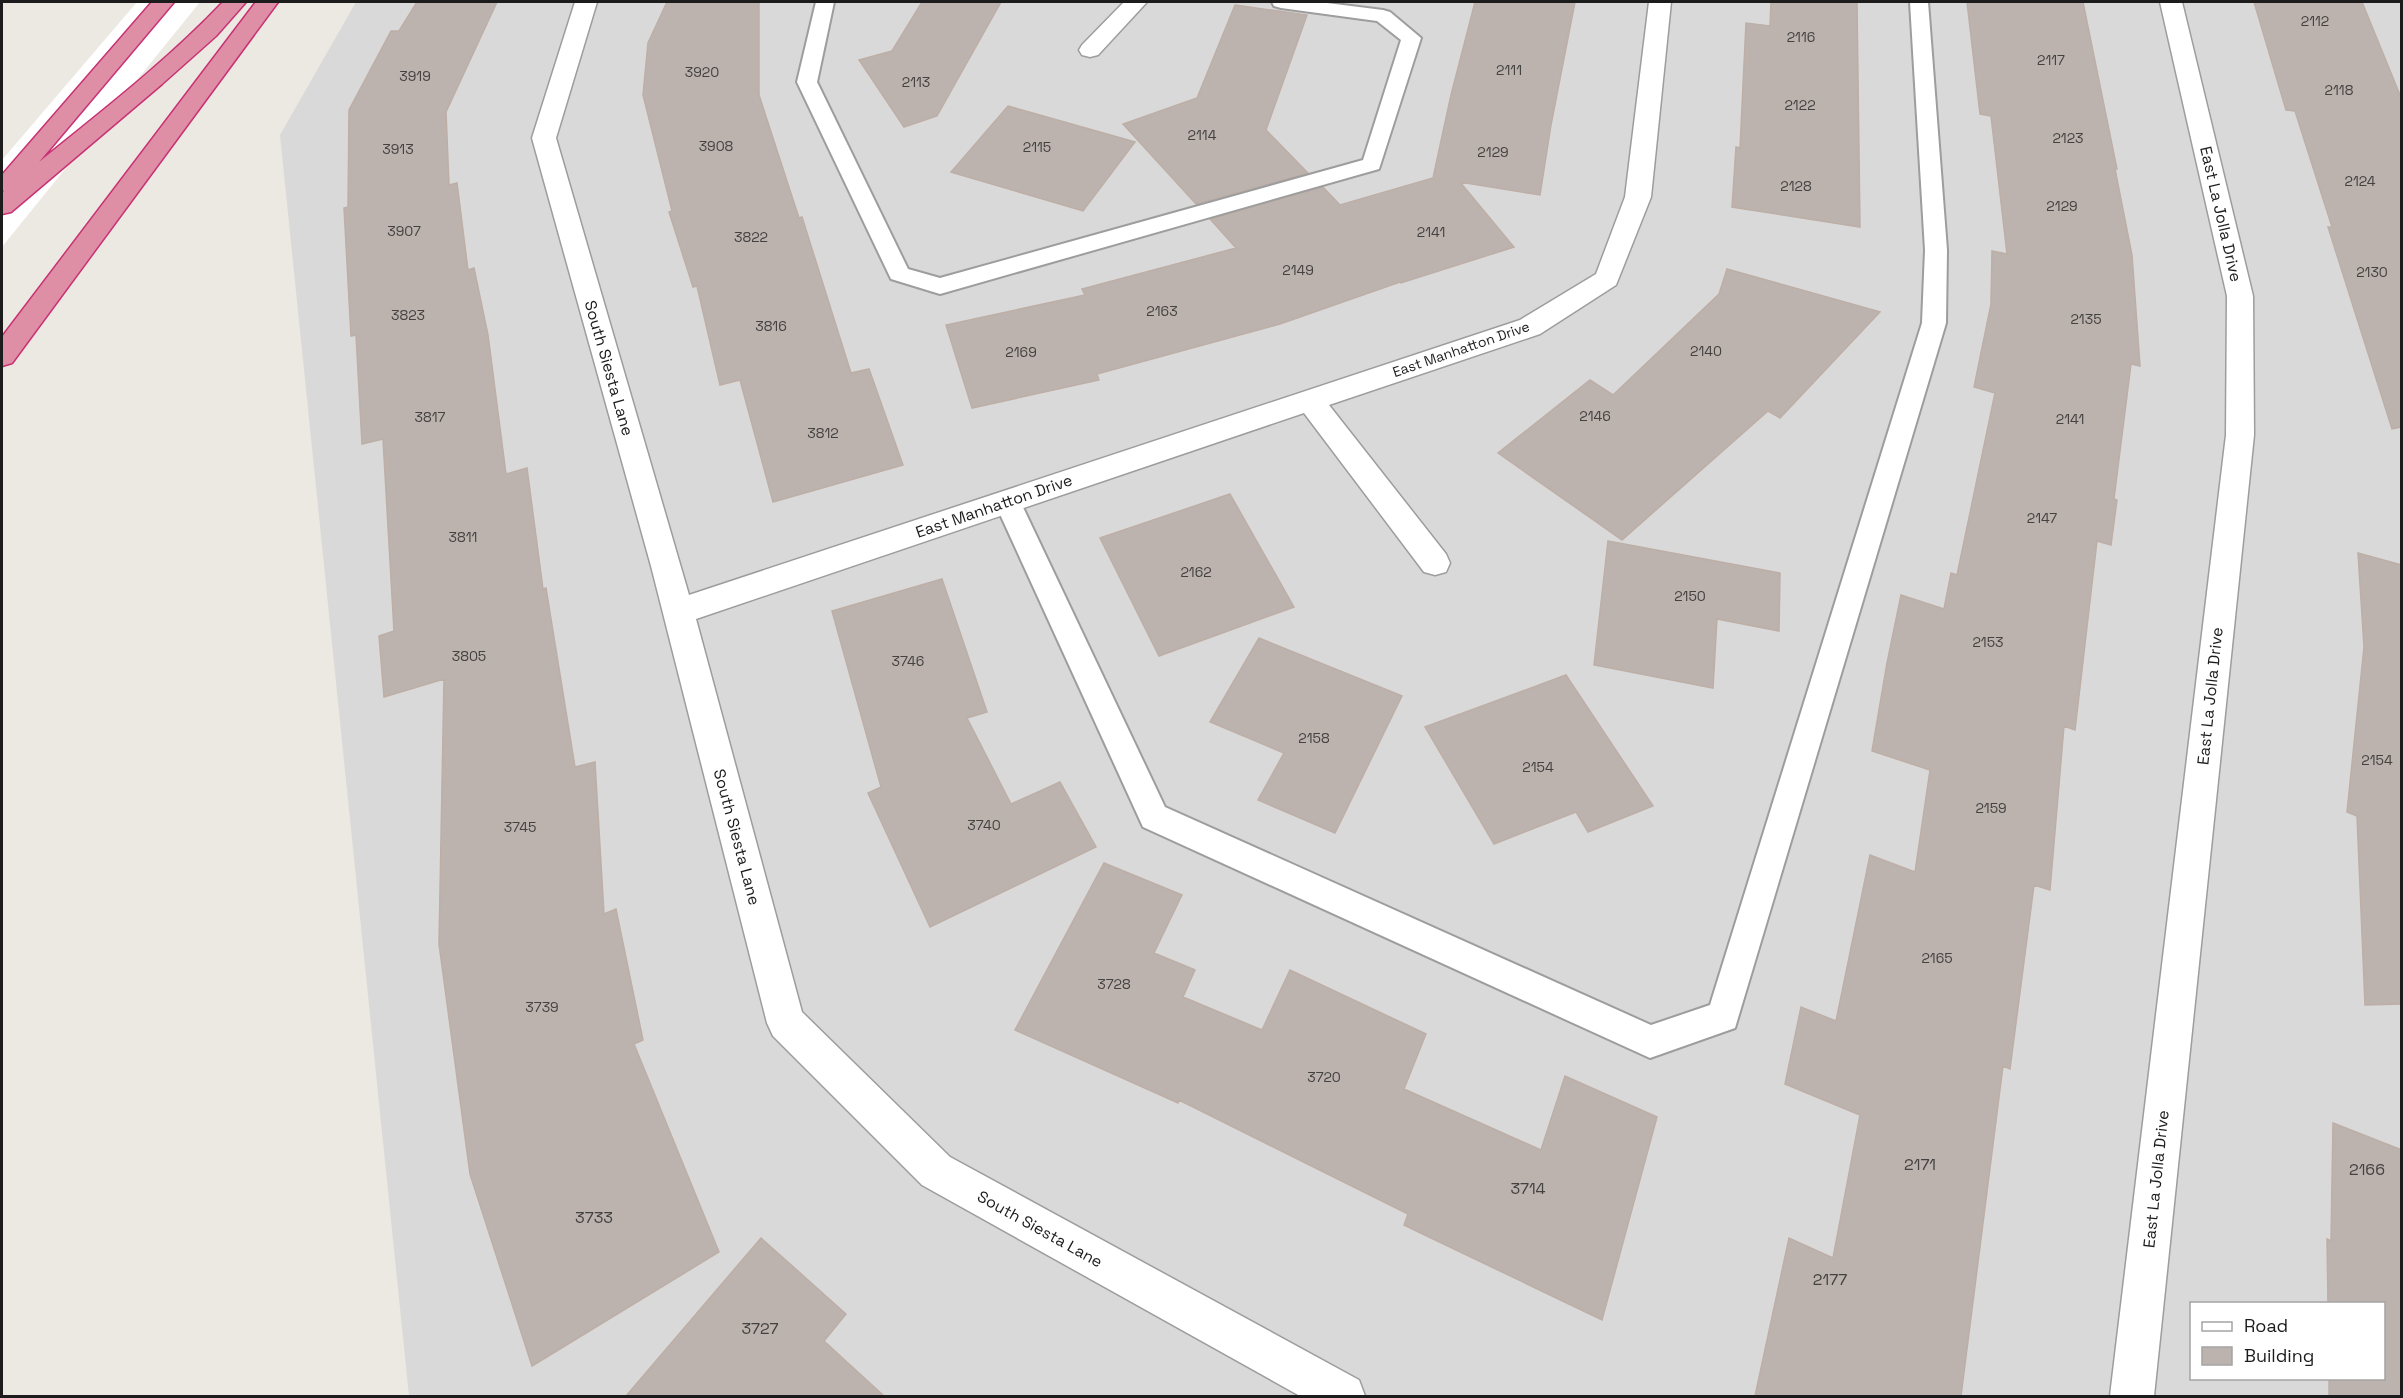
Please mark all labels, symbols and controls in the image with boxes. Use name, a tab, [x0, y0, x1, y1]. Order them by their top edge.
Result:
house number: 2112	[2301, 12, 2329, 30]
house number: 2116	[1787, 28, 1815, 46]
house number: 2117	[2037, 51, 2065, 69]
house number: 2111	[1496, 61, 1522, 79]
house number: 3920	[685, 63, 719, 81]
house number: 3919	[399, 67, 431, 85]
house number: 2113	[902, 73, 930, 91]
house number: 2118	[2325, 81, 2354, 99]
house number: 2122	[1784, 96, 1816, 114]
house number: 2114	[1188, 126, 1217, 144]
house number: 2123	[2052, 129, 2084, 147]
house number: 3908	[699, 137, 734, 155]
house number: 2115	[1023, 138, 1051, 156]
house number: 3913	[382, 140, 414, 158]
house number: 2129	[1477, 143, 1509, 161]
street label: East La Jolla Drive	[2195, 144, 2247, 284]
house number: 2124	[2344, 172, 2376, 190]
house number: 2128	[1780, 177, 1812, 195]
house number: 2129	[2046, 197, 2078, 215]
house number: 3907	[387, 222, 421, 240]
house number: 2141	[1417, 223, 1445, 241]
house number: 3822	[734, 228, 768, 246]
house number: 2149	[1282, 261, 1314, 279]
house number: 2130	[2356, 263, 2388, 281]
street label: South Siesta Lane	[580, 298, 638, 438]
house number: 2163	[1146, 302, 1178, 320]
house number: 3823	[391, 306, 425, 324]
house number: 2135	[2070, 310, 2102, 328]
house number: 3816	[755, 317, 787, 335]
street label: East Manhatton Drive	[1390, 317, 1532, 381]
house number: 2140	[1690, 342, 1722, 360]
house number: 2169	[1005, 343, 1037, 361]
house number: 2146	[1579, 407, 1611, 425]
house number: 3817	[415, 408, 446, 426]
house number: 2141	[2056, 410, 2084, 428]
house number: 3812	[807, 424, 839, 442]
street label: East Manhatton Drive	[913, 469, 1075, 543]
house number: 2147	[2027, 509, 2057, 527]
house number: 3811	[449, 528, 477, 546]
house number: 2162	[1180, 563, 1212, 581]
house number: 2150	[1674, 587, 1706, 605]
street label: East La Jolla Drive	[2192, 626, 2228, 766]
house number: 2153	[1972, 633, 2004, 651]
house number: 3805	[452, 647, 486, 665]
house number: 3746	[892, 652, 924, 670]
house number: 2158	[1298, 729, 1330, 747]
house number: 2154	[2361, 751, 2393, 769]
house number: 2154	[1522, 758, 1554, 776]
street label: South Siesta Lane	[709, 767, 765, 907]
house number: 2159	[1975, 799, 2007, 817]
house number: 3740	[967, 816, 1001, 834]
house number: 3745	[504, 818, 536, 836]
house number: 2165	[1921, 949, 1953, 967]
house number: 3728	[1097, 975, 1131, 993]
house number: 3739	[525, 998, 559, 1016]
house number: 3720	[1307, 1068, 1341, 1086]
street label: East La Jolla Drive	[2138, 1109, 2174, 1249]
house number: 2171	[1904, 1154, 1936, 1175]
house number: 2166	[2349, 1159, 2385, 1180]
house number: 3714	[1510, 1178, 1546, 1199]
street label: South Siesta Lane	[974, 1186, 1106, 1272]
house number: 3733	[575, 1207, 613, 1228]
house number: 2177	[1813, 1269, 1847, 1290]
legend	[2190, 1302, 2385, 1380]
text: Road	[2244, 1314, 2288, 1337]
house number: 3727	[741, 1318, 779, 1339]
text: Building	[2244, 1344, 2314, 1367]

